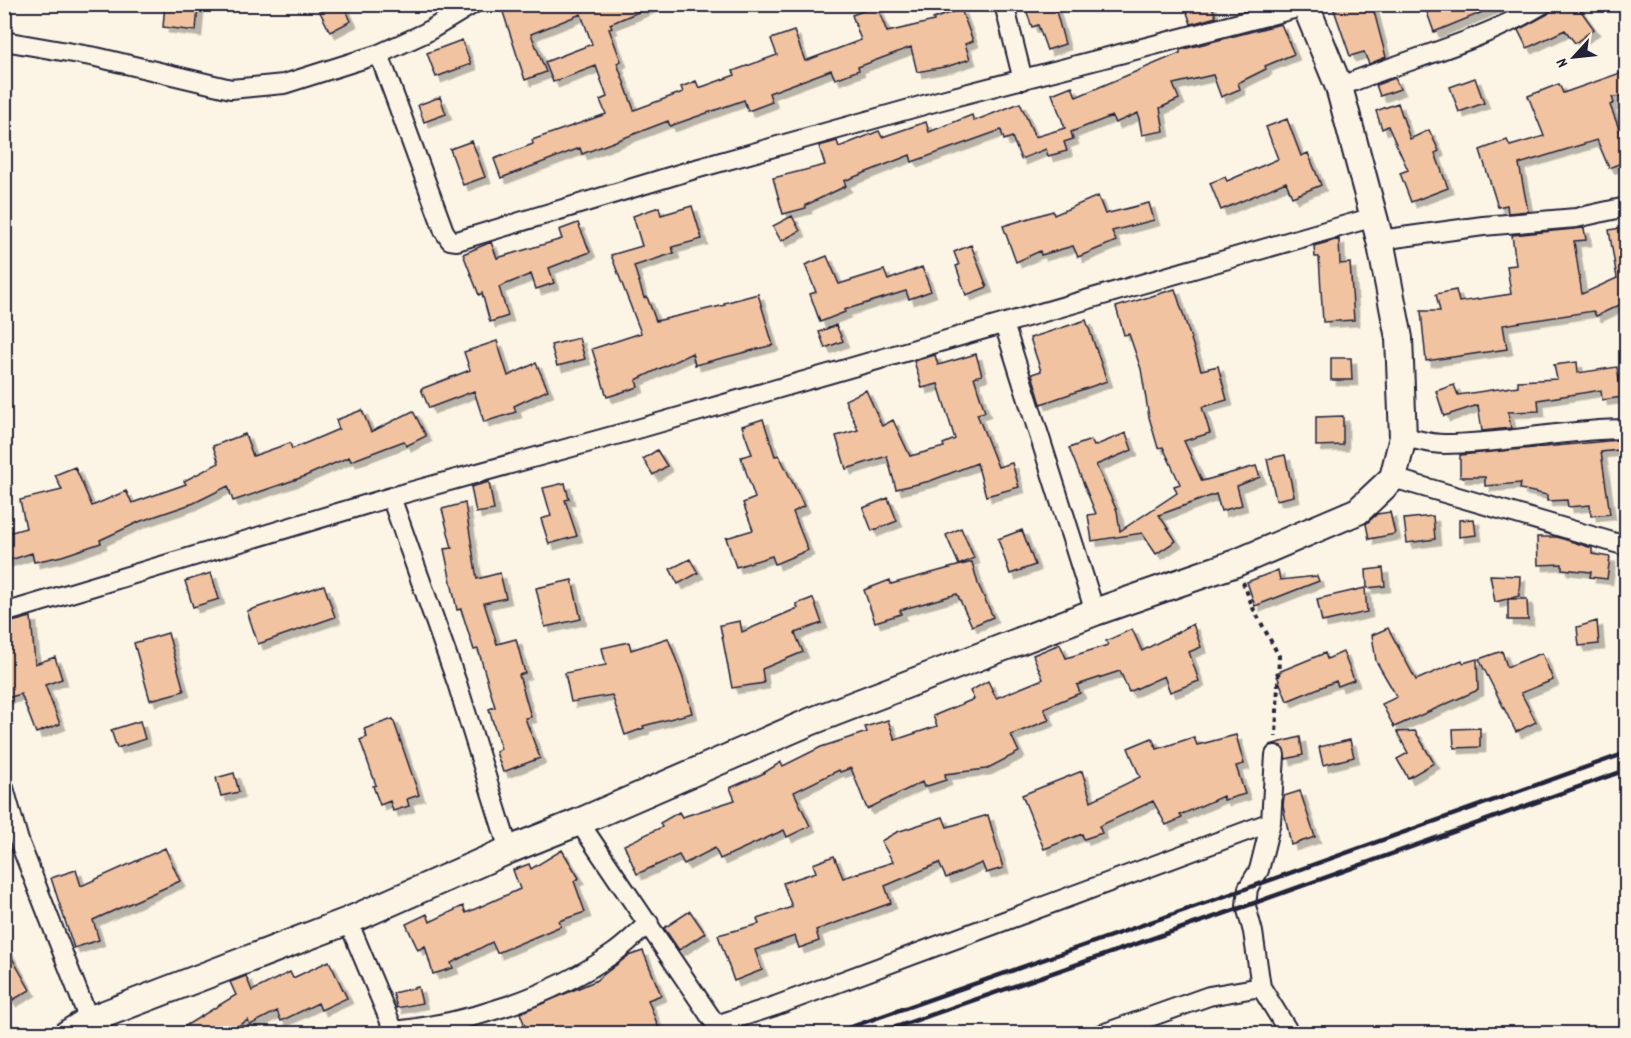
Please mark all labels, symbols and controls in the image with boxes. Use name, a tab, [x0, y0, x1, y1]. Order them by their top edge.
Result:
north arrow	[1544, 27, 1604, 87]
text: N	[1551, 54, 1575, 71]

